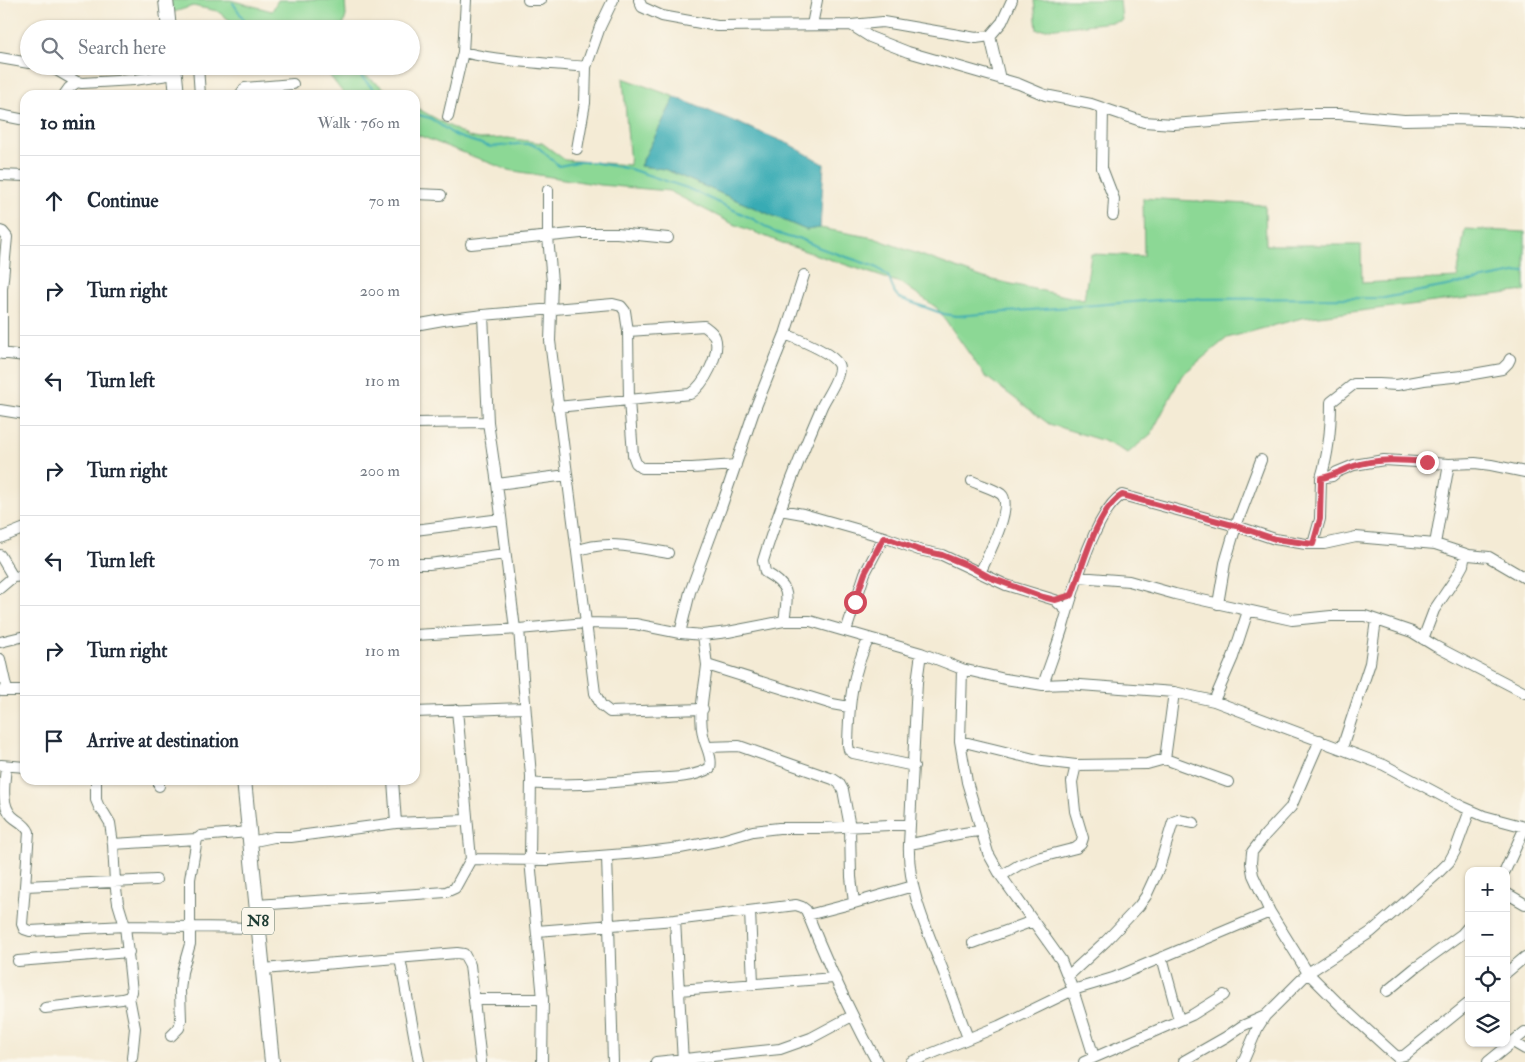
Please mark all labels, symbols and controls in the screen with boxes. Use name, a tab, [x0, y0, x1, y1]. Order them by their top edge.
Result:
search box	[20, 20, 420, 75]
icon: search	[38, 34, 66, 62]
text: Search here	[78, 36, 166, 60]
text: 10 min	[40, 109, 95, 136]
text: Walk · 760 m	[318, 113, 400, 133]
icon: ahead	[40, 187, 68, 215]
text: Continue	[87, 189, 158, 213]
text: 70 m	[369, 191, 400, 211]
icon: right	[40, 277, 68, 305]
text: Turn right	[87, 279, 167, 303]
text: 200 m	[360, 281, 400, 301]
icon: left	[40, 367, 68, 395]
text: Turn left	[87, 369, 155, 393]
text: 110 m	[365, 371, 400, 391]
route end	[1416, 451, 1439, 474]
icon: right	[40, 457, 68, 485]
text: Turn right	[87, 459, 167, 483]
text: 200 m	[360, 461, 400, 481]
icon: left	[40, 547, 68, 575]
text: Turn left	[87, 549, 155, 573]
text: 70 m	[369, 551, 400, 571]
route start	[844, 591, 867, 614]
icon: right	[40, 637, 68, 665]
text: Turn right	[87, 639, 167, 663]
text: 110 m	[365, 641, 400, 661]
icon: arrive	[40, 727, 68, 755]
text: Arrive at destination	[87, 729, 239, 753]
map controls	[1465, 867, 1510, 1047]
button: +	[1465, 867, 1510, 912]
road number: N8	[242, 908, 274, 934]
button: −	[1465, 912, 1510, 957]
button: locate	[1465, 957, 1510, 1002]
button: layers	[1465, 1002, 1510, 1047]

